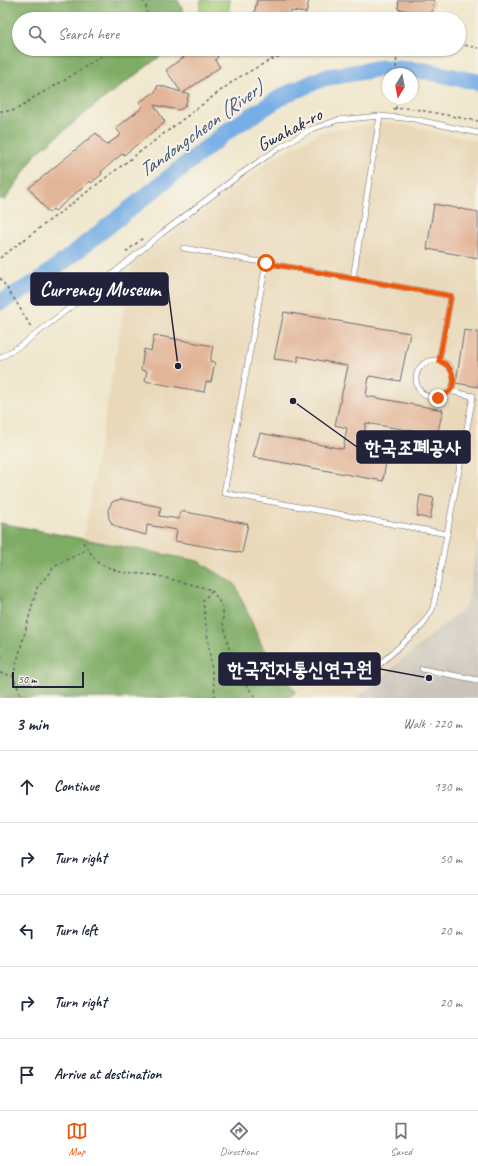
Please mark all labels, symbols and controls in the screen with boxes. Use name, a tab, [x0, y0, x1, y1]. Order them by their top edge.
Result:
search box	[12, 12, 466, 56]
icon: search	[26, 23, 48, 45]
text: Search here	[58, 25, 119, 44]
north arrow	[382, 68, 418, 104]
water label: Tandongcheon (River)	[133, 73, 271, 183]
street label: Gwahak-ro	[253, 102, 327, 157]
route start	[257, 254, 275, 272]
callout: Currency Museum	[31, 273, 168, 305]
text: Currency Museum	[40, 277, 162, 303]
route end	[429, 389, 447, 407]
callout: 한국조폐공사	[357, 431, 470, 463]
text: 한국조폐공사	[364, 435, 461, 460]
callout: 한국전자통신연구원	[219, 653, 380, 685]
text: 한국전자통신연구원	[227, 657, 372, 682]
scale bar	[12, 670, 84, 689]
text: 50 m	[18, 672, 37, 686]
text: 3 min	[16, 714, 49, 735]
text: Walk · 220 m	[403, 716, 462, 732]
icon: ahead	[16, 776, 38, 798]
text: Continue	[54, 777, 99, 796]
text: 130 m	[434, 779, 462, 795]
icon: right	[16, 848, 38, 870]
text: Turn right	[54, 849, 107, 868]
text: 50 m	[440, 851, 462, 867]
icon: left	[16, 920, 38, 942]
text: Turn left	[54, 921, 97, 940]
text: 20 m	[440, 923, 462, 939]
icon: right	[16, 992, 38, 1014]
text: Turn right	[54, 993, 107, 1012]
text: 20 m	[440, 995, 462, 1011]
icon: arrive	[16, 1064, 38, 1086]
text: Arrive at destination	[54, 1065, 161, 1084]
tab: Map	[66, 1120, 88, 1158]
tab: Directions	[220, 1120, 258, 1158]
tab: Saved	[390, 1120, 412, 1158]

